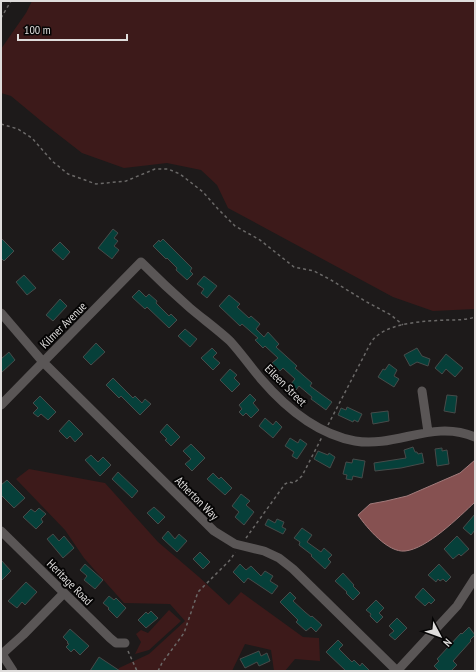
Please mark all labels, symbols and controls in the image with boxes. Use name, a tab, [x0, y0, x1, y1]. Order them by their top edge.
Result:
scale bar	[18, 16, 127, 42]
text: 100 m	[24, 22, 51, 37]
street label: Kilmer Avenue	[37, 298, 90, 351]
street label: Eileen Street	[262, 361, 311, 410]
street label: Atherton Way	[172, 473, 222, 523]
street label: Heritage Road	[44, 556, 96, 608]
north arrow	[420, 616, 460, 656]
text: N	[440, 636, 455, 649]

